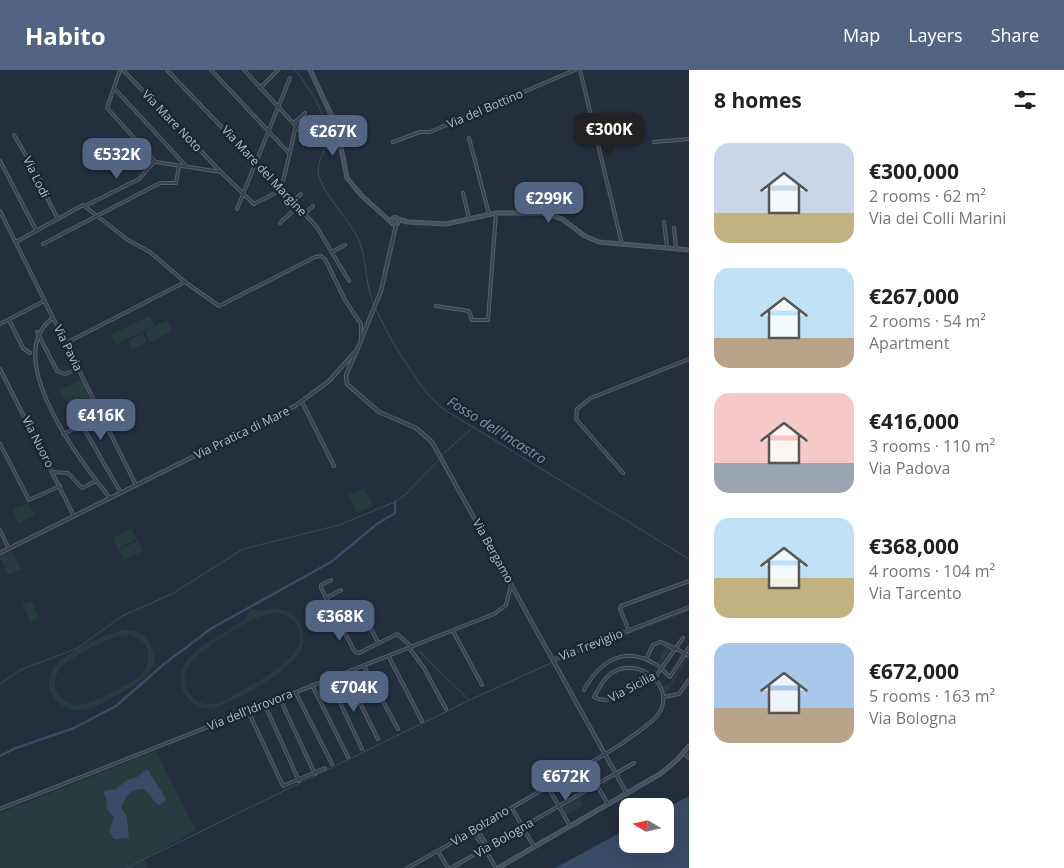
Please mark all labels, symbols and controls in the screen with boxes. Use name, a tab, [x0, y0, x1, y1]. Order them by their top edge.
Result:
text: Habito	[25, 19, 106, 52]
text: Map	[843, 23, 880, 47]
text: Layers	[908, 23, 963, 47]
text: Share	[991, 23, 1039, 47]
street label: Via del Bottino	[444, 85, 526, 132]
street label: Via Mare Noto	[138, 86, 206, 155]
text: 8 homes	[714, 86, 802, 114]
icon: filters	[1011, 86, 1039, 114]
pin: €300K	[574, 112, 644, 155]
pin: €267K	[298, 114, 368, 157]
text: €300K	[585, 118, 633, 140]
text: €267K	[309, 120, 357, 142]
street label: Via Mare del Margine	[218, 122, 311, 220]
pin: €532K	[82, 138, 152, 180]
text: €532K	[93, 143, 141, 165]
street label: Via Lodi	[19, 153, 54, 200]
text: €300,000	[869, 157, 959, 185]
icon: home	[754, 163, 814, 223]
pin: €299K	[514, 182, 584, 224]
text: 2 rooms · 62 m²	[869, 185, 986, 207]
text: €299K	[525, 187, 573, 209]
text: Via dei Colli Marini	[869, 207, 1006, 229]
text: €267,000	[869, 282, 959, 310]
icon: home	[754, 288, 814, 348]
text: 2 rooms · 54 m²	[869, 310, 986, 332]
street label: Via Pavia	[50, 322, 87, 374]
text: Apartment	[869, 332, 949, 354]
water label: Fosso dell'Incastro	[444, 391, 551, 468]
pin: €416K	[66, 398, 136, 441]
street label: Via Pratica di Mare	[191, 402, 293, 463]
text: €416K	[77, 404, 125, 426]
text: €416,000	[869, 407, 959, 435]
street label: Via Nuoro	[18, 413, 59, 470]
icon: home	[754, 413, 814, 473]
text: 3 rooms · 110 m²	[869, 435, 995, 457]
text: Via Padova	[869, 457, 950, 479]
street label: Via Bergamo	[469, 516, 518, 586]
text: €368,000	[869, 532, 959, 560]
icon: home	[754, 538, 814, 598]
text: 4 rooms · 104 m²	[869, 560, 995, 582]
text: Via Tarcento	[869, 582, 962, 604]
pin: €368K	[305, 600, 375, 642]
text: €368K	[316, 605, 364, 627]
street label: Via Treviglio	[556, 625, 625, 664]
text: €672,000	[869, 657, 959, 685]
icon: home	[754, 663, 814, 723]
street label: Via Sicilia	[605, 667, 658, 706]
pin: €704K	[319, 670, 389, 713]
text: €704K	[330, 676, 378, 698]
street label: Via dell'Idrovora	[205, 685, 295, 734]
text: 5 rooms · 163 m²	[869, 685, 995, 707]
text: Via Bologna	[869, 707, 957, 729]
pin: €672K	[531, 760, 601, 802]
text: €672K	[542, 765, 590, 787]
north arrow	[619, 798, 674, 852]
map controls	[619, 798, 674, 853]
street label: Via Bolzano	[448, 802, 512, 850]
street label: Via Bologna	[471, 814, 536, 861]

